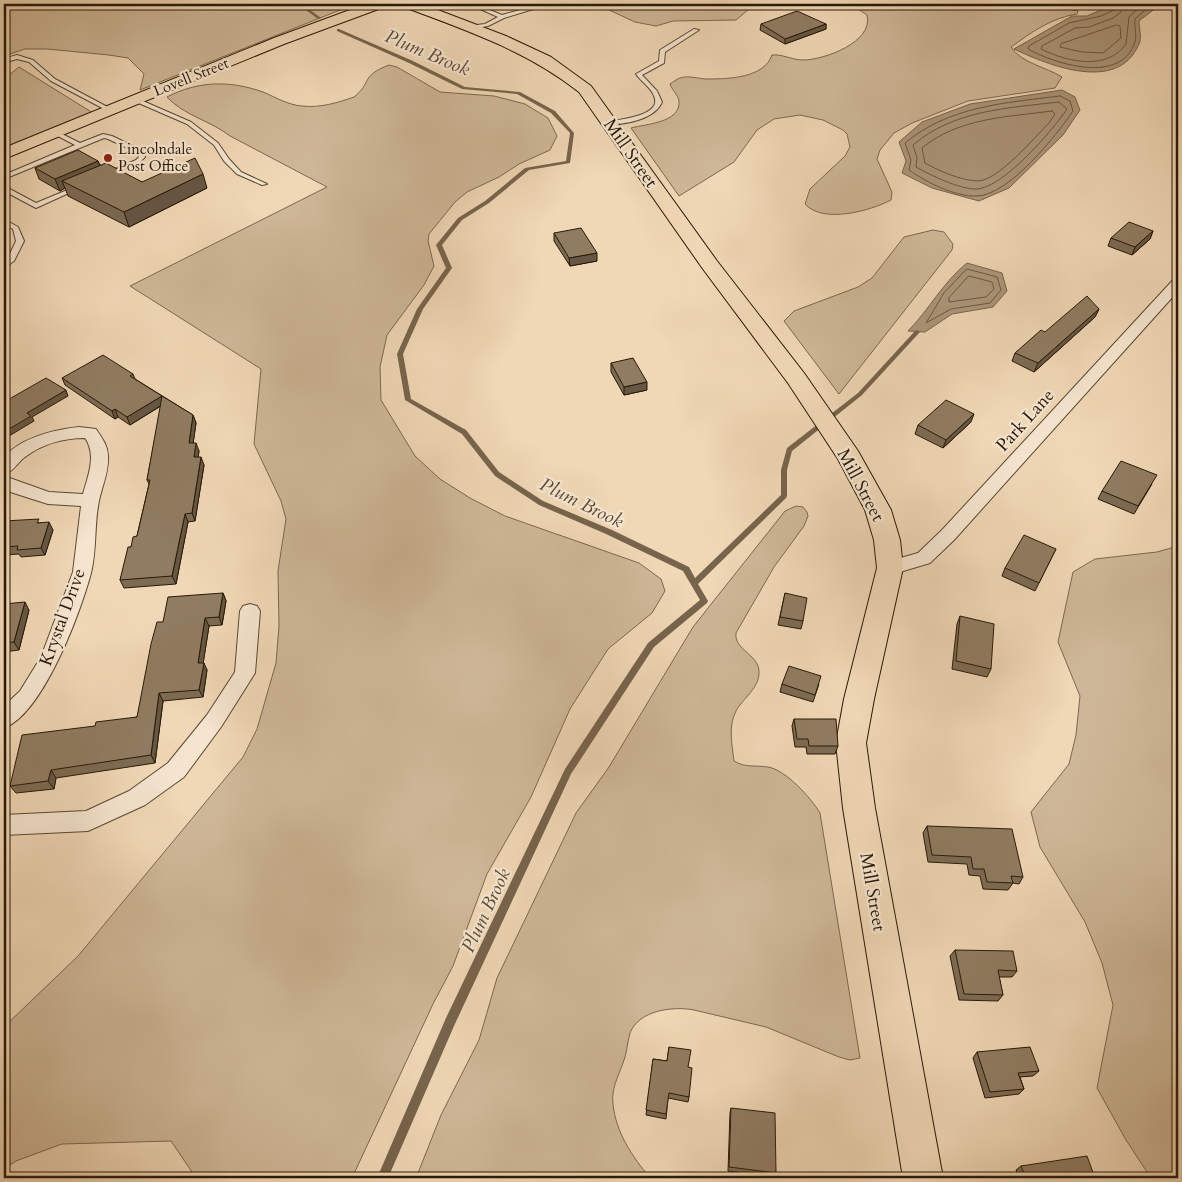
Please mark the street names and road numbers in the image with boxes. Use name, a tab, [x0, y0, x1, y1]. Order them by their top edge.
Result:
street label: Lovell Street	[150, 53, 232, 101]
street label: Mill Street	[598, 114, 664, 193]
street label: Park Lane	[990, 384, 1060, 457]
street label: Mill Street	[831, 444, 890, 526]
street label: Krystal Drive	[33, 565, 92, 669]
street label: Mill Street	[853, 851, 892, 934]

